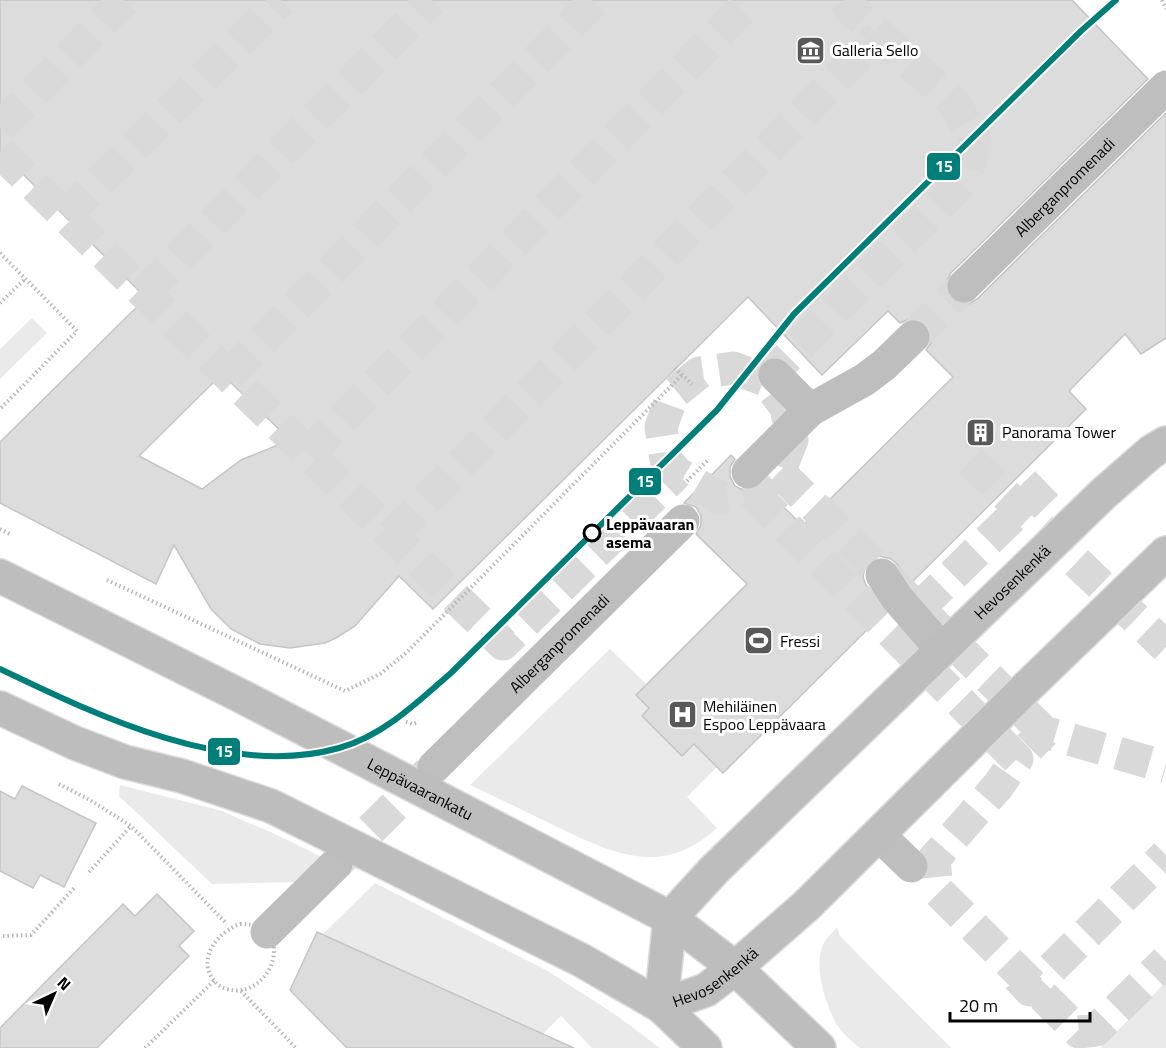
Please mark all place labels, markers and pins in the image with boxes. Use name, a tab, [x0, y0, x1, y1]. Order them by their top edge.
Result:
museum icon: Galleria Sello	[795, 34, 827, 66]
place label: Galleria Sello	[832, 38, 919, 62]
building icon: Panorama Tower	[965, 416, 997, 448]
place label: Panorama Tower	[1002, 420, 1116, 444]
place label: Leppävaaran asema	[606, 512, 694, 554]
marker: Leppävaaran asema	[583, 524, 601, 542]
sports icon: Fressi	[743, 625, 775, 657]
place label: Fressi	[780, 629, 820, 653]
place label: Mehiläinen Espoo Leppävaara	[703, 694, 826, 736]
hospital icon: Mehiläinen Espoo Leppävaara	[666, 699, 698, 731]

